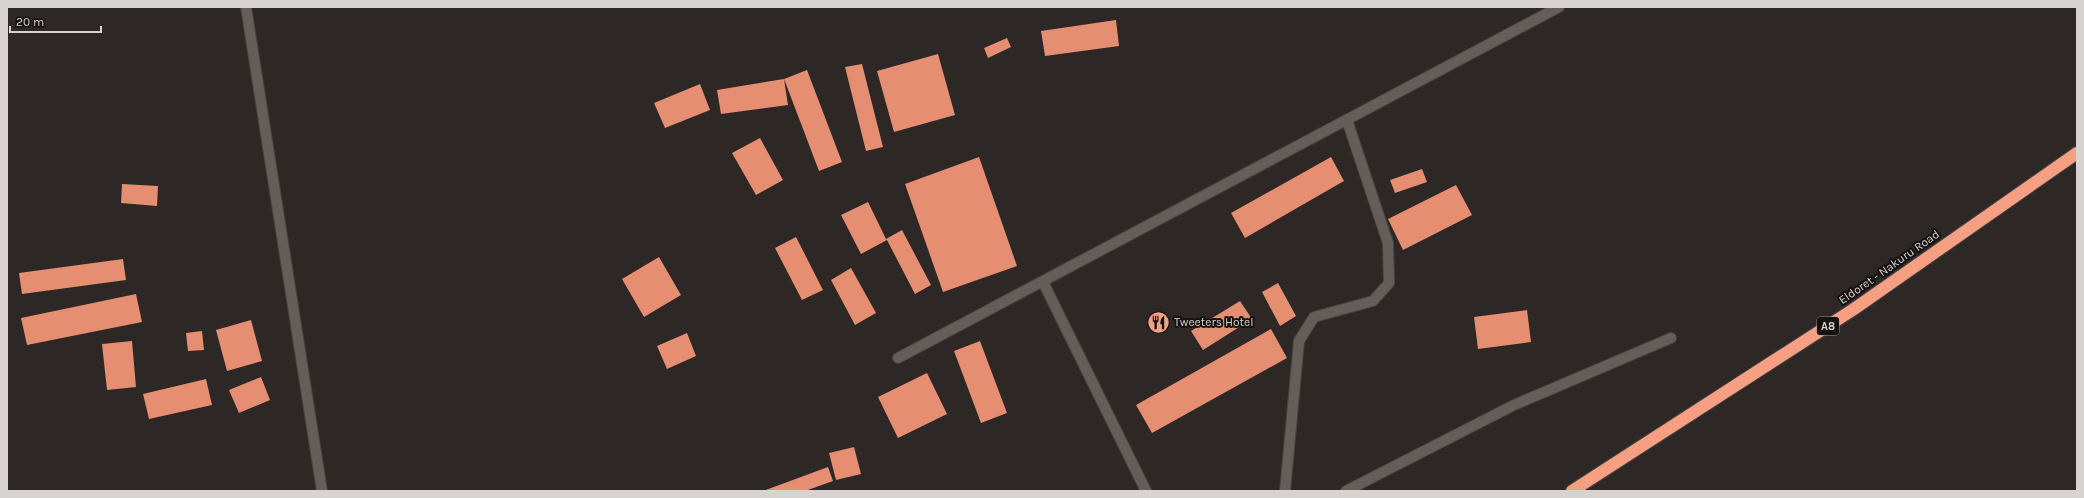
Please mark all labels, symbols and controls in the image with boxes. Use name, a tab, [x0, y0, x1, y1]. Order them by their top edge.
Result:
scale bar	[10, 8, 101, 34]
text: 20 m	[16, 15, 44, 29]
street label: Eldoret - Nakuru Road	[1836, 227, 1942, 307]
restaurant icon: Tweeters Hotel	[1145, 309, 1171, 335]
place label: Tweeters Hotel	[1174, 315, 1254, 329]
road number: A8	[1817, 317, 1839, 335]

